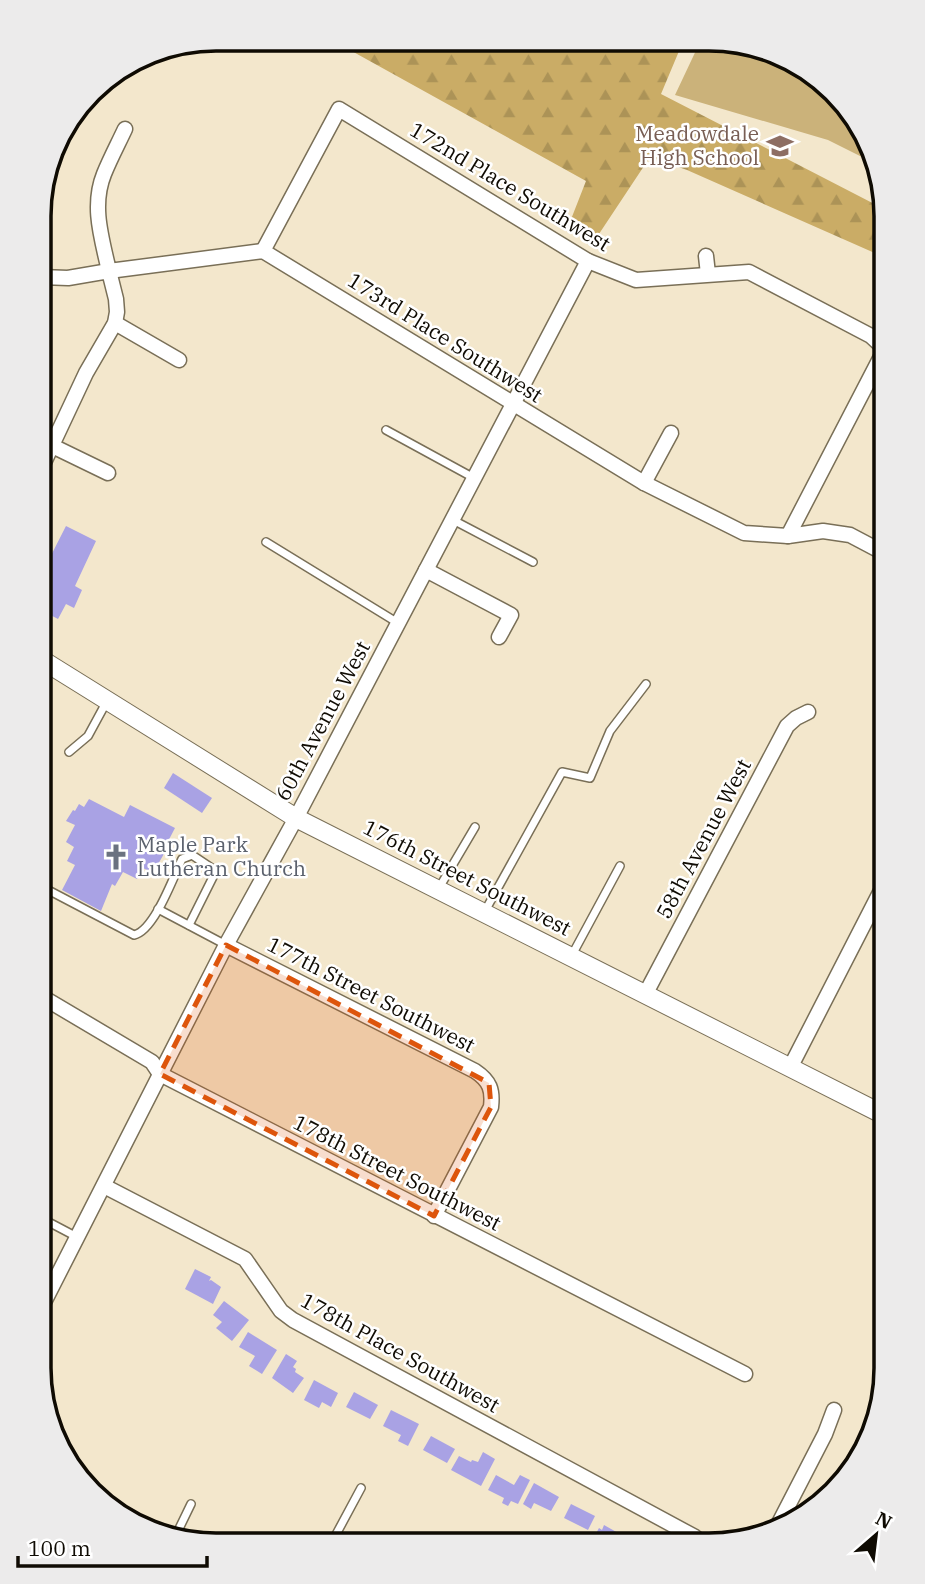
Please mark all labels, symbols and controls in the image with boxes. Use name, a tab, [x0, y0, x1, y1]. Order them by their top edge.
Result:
street label: 172nd Place Southwest	[405, 115, 616, 257]
place label: Meadowdale High School	[635, 119, 759, 171]
school or university icon: Meadowdale High School	[765, 131, 795, 161]
street label: 173rd Place Southwest	[343, 266, 548, 409]
street label: 60th Avenue West	[268, 636, 376, 805]
street label: 58th Avenue West	[649, 754, 757, 923]
street label: 176th Street Southwest	[359, 813, 576, 942]
place label: Maple Park Lutheran Church	[137, 830, 306, 882]
church icon: Maple Park Lutheran Church	[101, 842, 131, 872]
street label: 177th Street Southwest	[263, 930, 480, 1059]
street label: 178th Street Southwest	[289, 1108, 506, 1237]
street label: 178th Place Southwest	[296, 1286, 505, 1418]
north arrow	[841, 1500, 911, 1570]
text: N	[872, 1506, 896, 1534]
scale bar	[18, 1524, 206, 1568]
text: 100 m	[28, 1534, 91, 1562]

